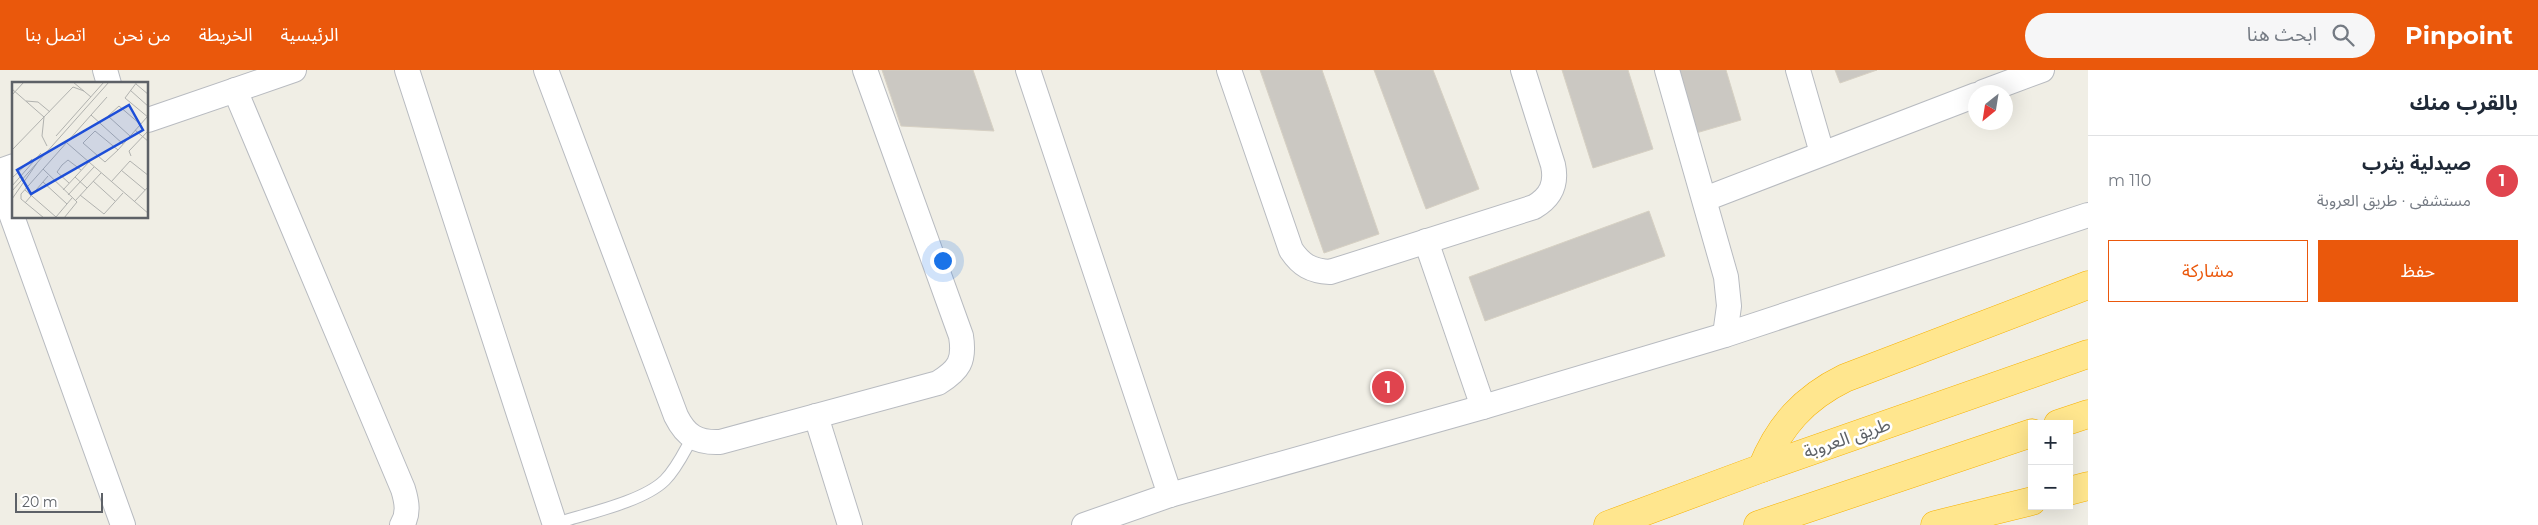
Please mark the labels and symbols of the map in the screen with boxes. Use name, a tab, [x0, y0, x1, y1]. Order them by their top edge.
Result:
inset map	[12, 82, 149, 219]
north arrow	[1968, 85, 2013, 130]
your location	[930, 248, 956, 274]
pin: 1	[1372, 368, 1404, 406]
street label: طريق العروبة	[1801, 413, 1893, 463]
scale bar	[15, 490, 102, 513]

